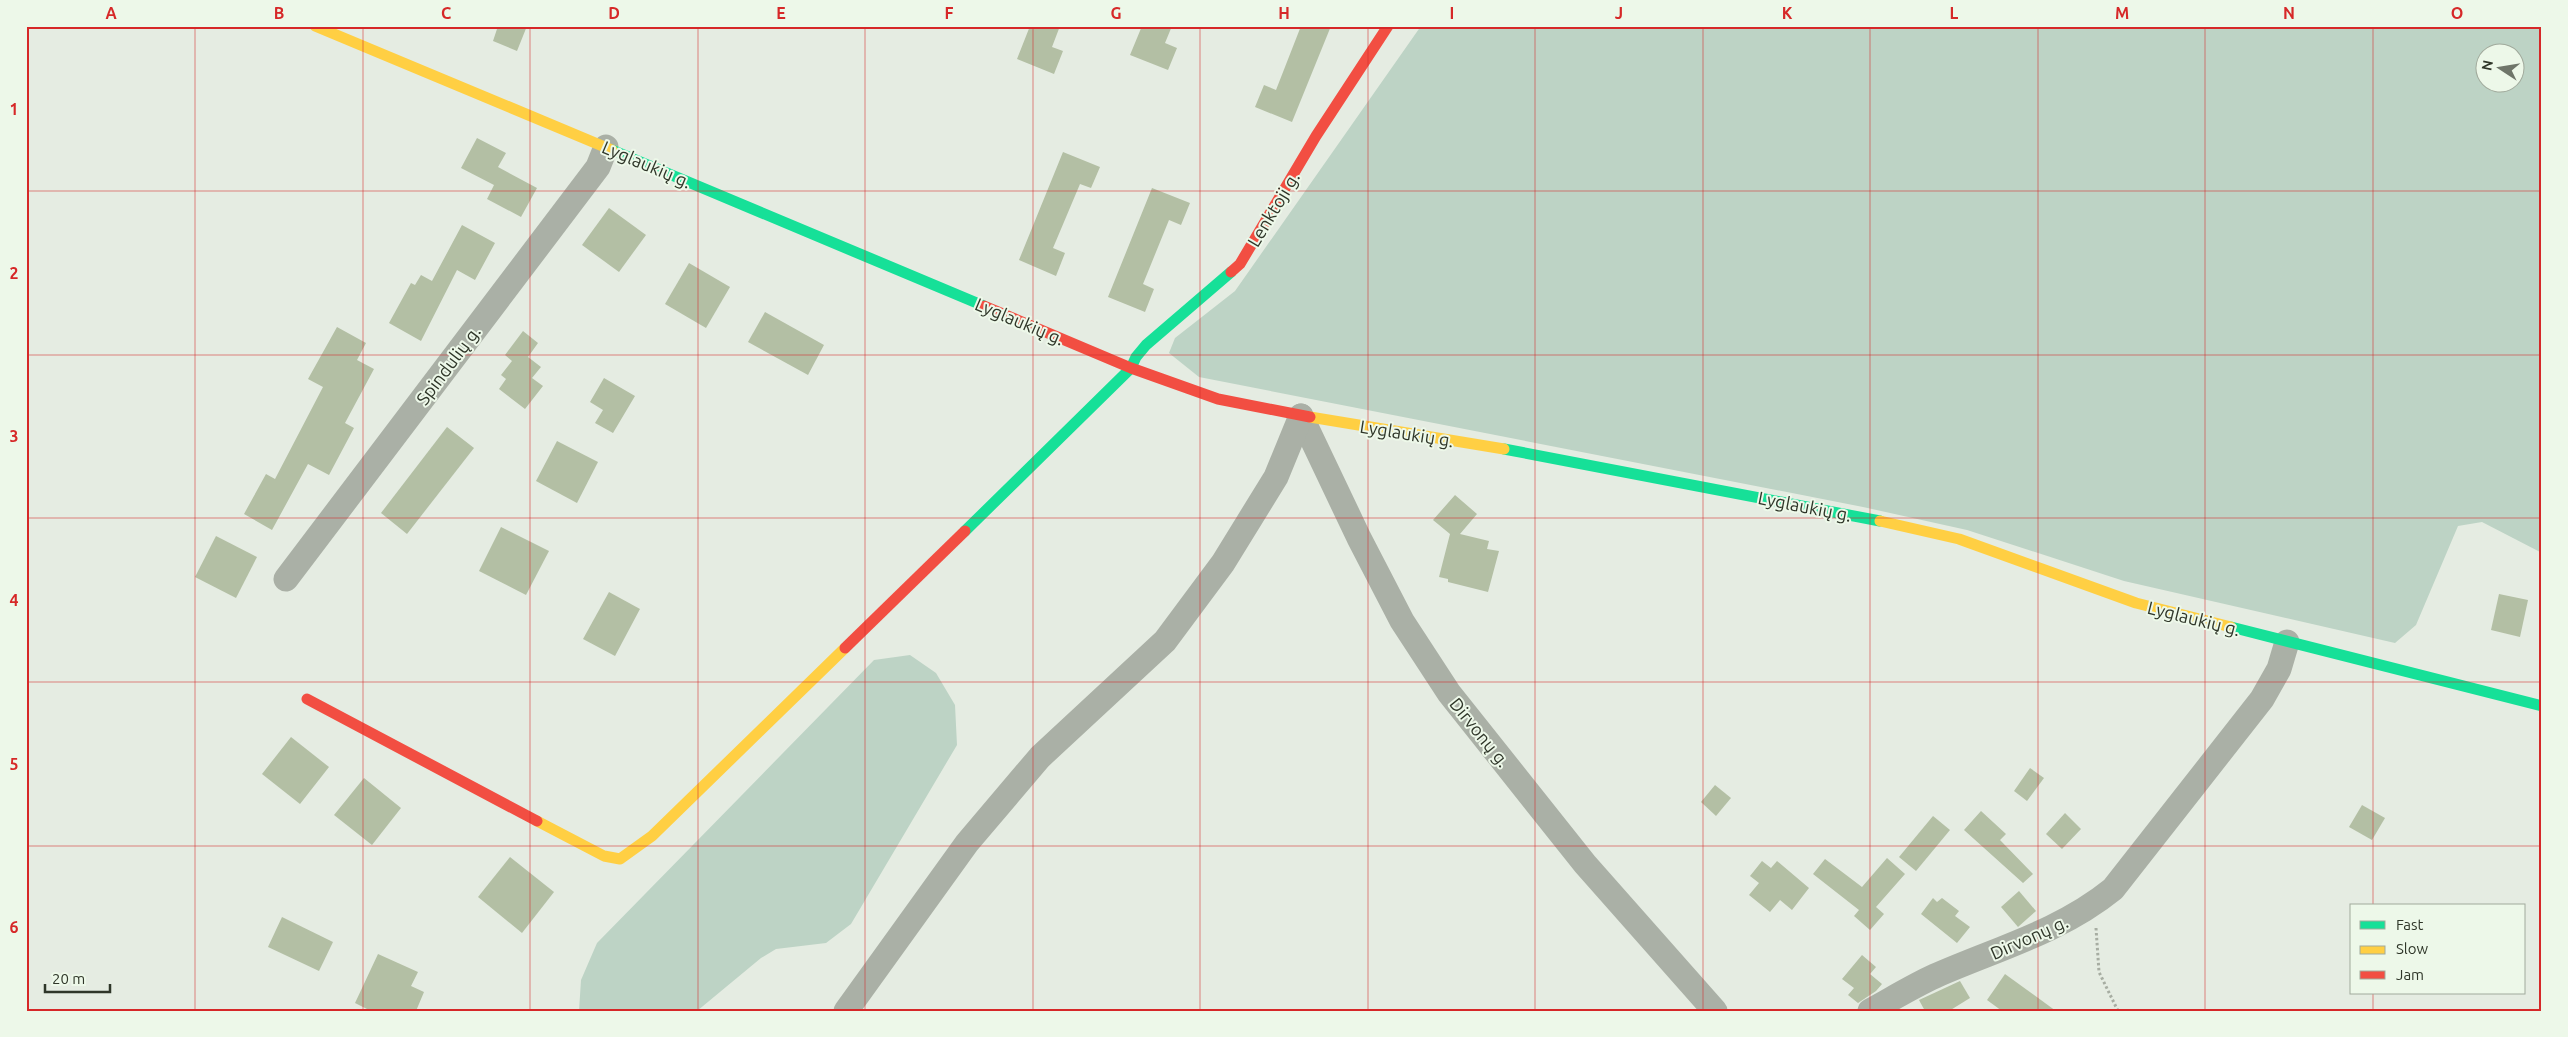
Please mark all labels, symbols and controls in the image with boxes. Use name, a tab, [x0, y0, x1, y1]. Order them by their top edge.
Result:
text: A	[105, 4, 117, 22]
text: B	[274, 4, 284, 22]
text: C	[441, 4, 451, 22]
text: D	[608, 4, 620, 22]
text: E	[776, 4, 786, 22]
text: F	[945, 4, 954, 22]
text: G	[1110, 4, 1122, 22]
text: H	[1278, 4, 1290, 22]
text: I	[1450, 4, 1454, 22]
text: J	[1615, 4, 1623, 22]
text: K	[1782, 4, 1793, 22]
text: L	[1950, 4, 1959, 22]
text: M	[2115, 4, 2129, 22]
text: N	[2283, 4, 2295, 22]
text: O	[2451, 4, 2463, 22]
north arrow	[2476, 42, 2526, 92]
text: N	[2478, 59, 2496, 72]
text: 1	[9, 100, 19, 118]
street label: Lyglaukių g.	[599, 136, 695, 192]
street label: Lenktoji g.	[1243, 168, 1303, 250]
text: 2	[9, 264, 19, 282]
street label: Lyglaukių g.	[972, 293, 1068, 349]
street label: Spindulių g.	[412, 322, 484, 408]
street label: Lyglaukių g.	[1359, 416, 1455, 450]
text: 3	[9, 427, 19, 445]
street label: Lyglaukių g.	[1757, 487, 1853, 525]
text: 4	[9, 591, 19, 609]
street label: Lyglaukių g.	[2146, 597, 2242, 639]
street label: Dirvonų g.	[1446, 693, 1514, 771]
text: 5	[9, 755, 19, 773]
legend	[2350, 904, 2526, 994]
street label: Dirvonų g.	[1987, 911, 2071, 963]
text: Fast	[2396, 916, 2424, 933]
text: 6	[9, 918, 19, 936]
text: Slow	[2396, 940, 2429, 957]
scale bar	[45, 962, 110, 994]
text: Jam	[2396, 966, 2424, 983]
text: 20 m	[52, 970, 85, 987]

